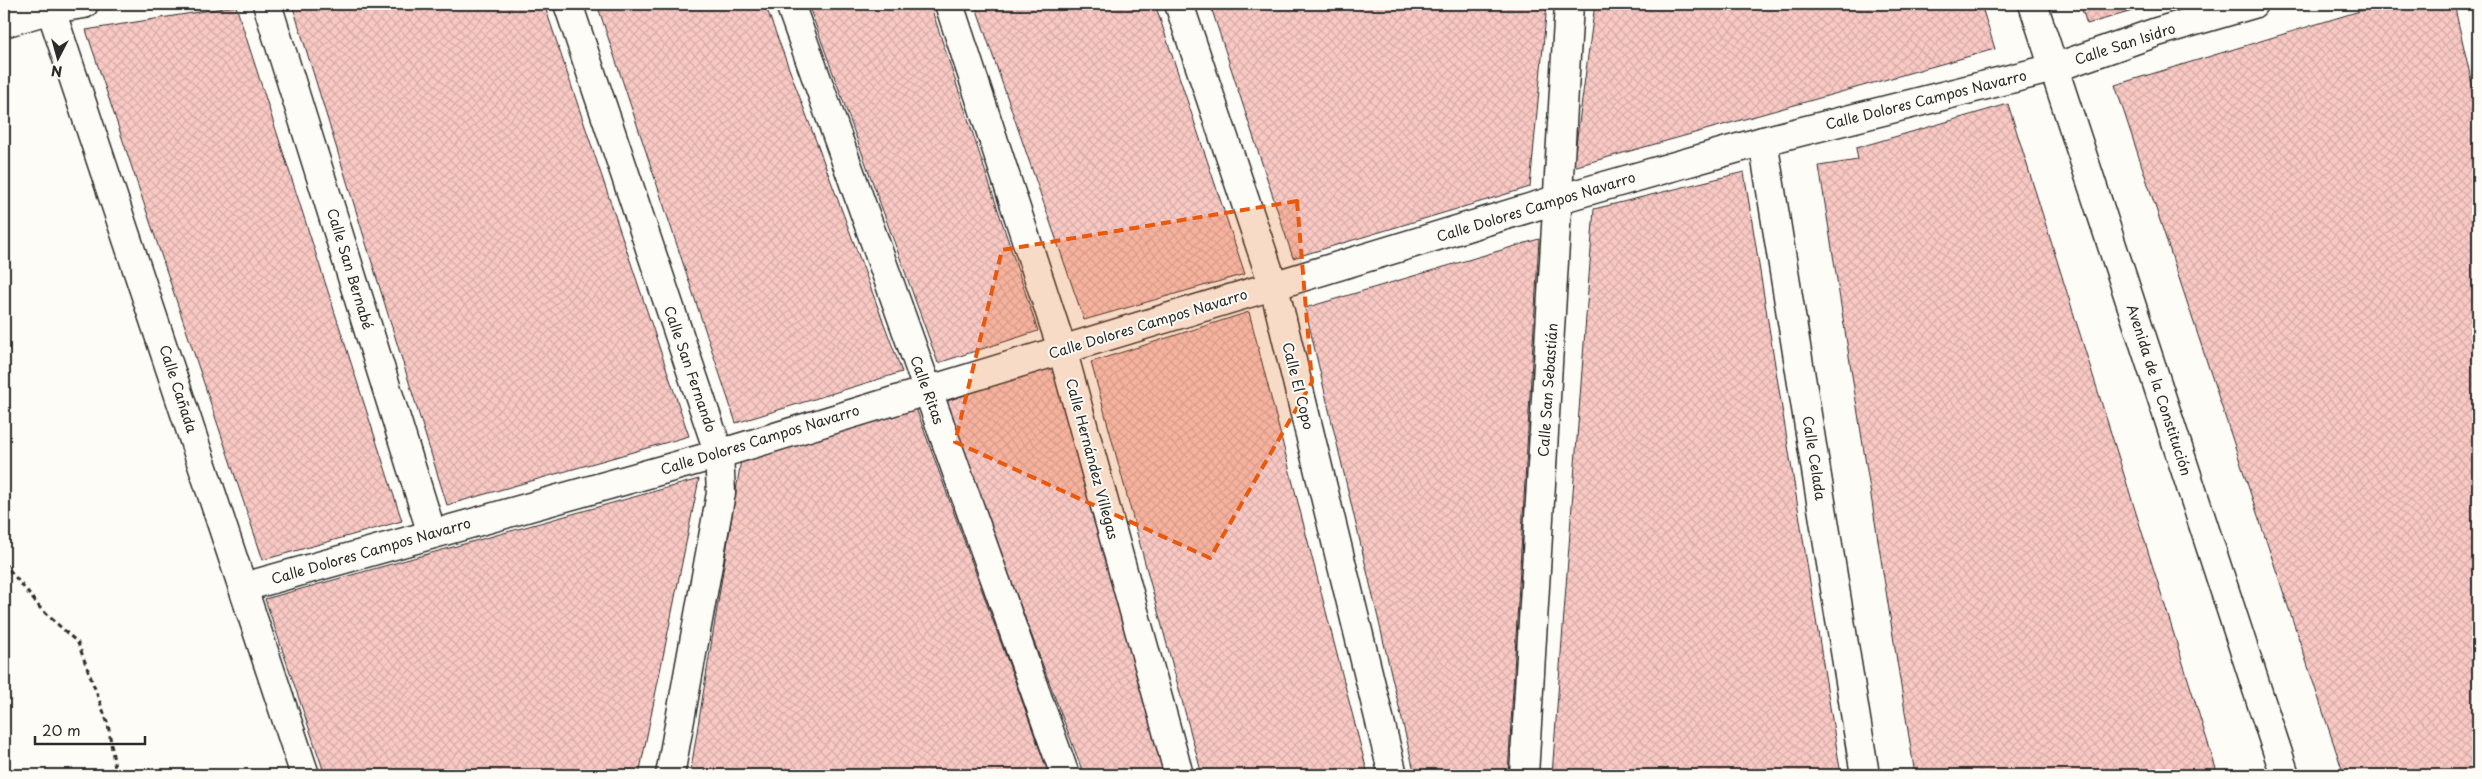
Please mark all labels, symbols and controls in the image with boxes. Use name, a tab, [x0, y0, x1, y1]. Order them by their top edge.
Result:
street label: Calle San Isidro	[2072, 17, 2178, 70]
north arrow	[32, 32, 82, 82]
text: N	[50, 60, 63, 82]
street label: Calle Dolores Campos Navarro	[1823, 64, 2029, 135]
street label: Calle Dolores Campos Navarro	[1434, 166, 1638, 247]
street label: Calle San Bernabé	[322, 206, 379, 332]
street label: Calle Dolores Campos Navarro	[1046, 283, 1250, 364]
street label: Avenida de la Constitución	[2122, 301, 2197, 478]
street label: Calle San Fernando	[659, 303, 722, 435]
street label: Calle San Sebastián	[1532, 322, 1563, 458]
street label: Calle El Copo	[1277, 340, 1320, 432]
street label: Calle Cañada	[154, 342, 203, 436]
street label: Calle Ritas	[905, 352, 950, 427]
street label: Calle Hernández Villegas	[1061, 376, 1124, 542]
street label: Calle Dolores Campos Navarro	[658, 399, 862, 480]
street label: Calle Celada	[1797, 414, 1832, 502]
street label: Calle Dolores Campos Navarro	[269, 512, 473, 589]
scale bar	[35, 714, 145, 746]
text: 20 m	[42, 718, 81, 741]

